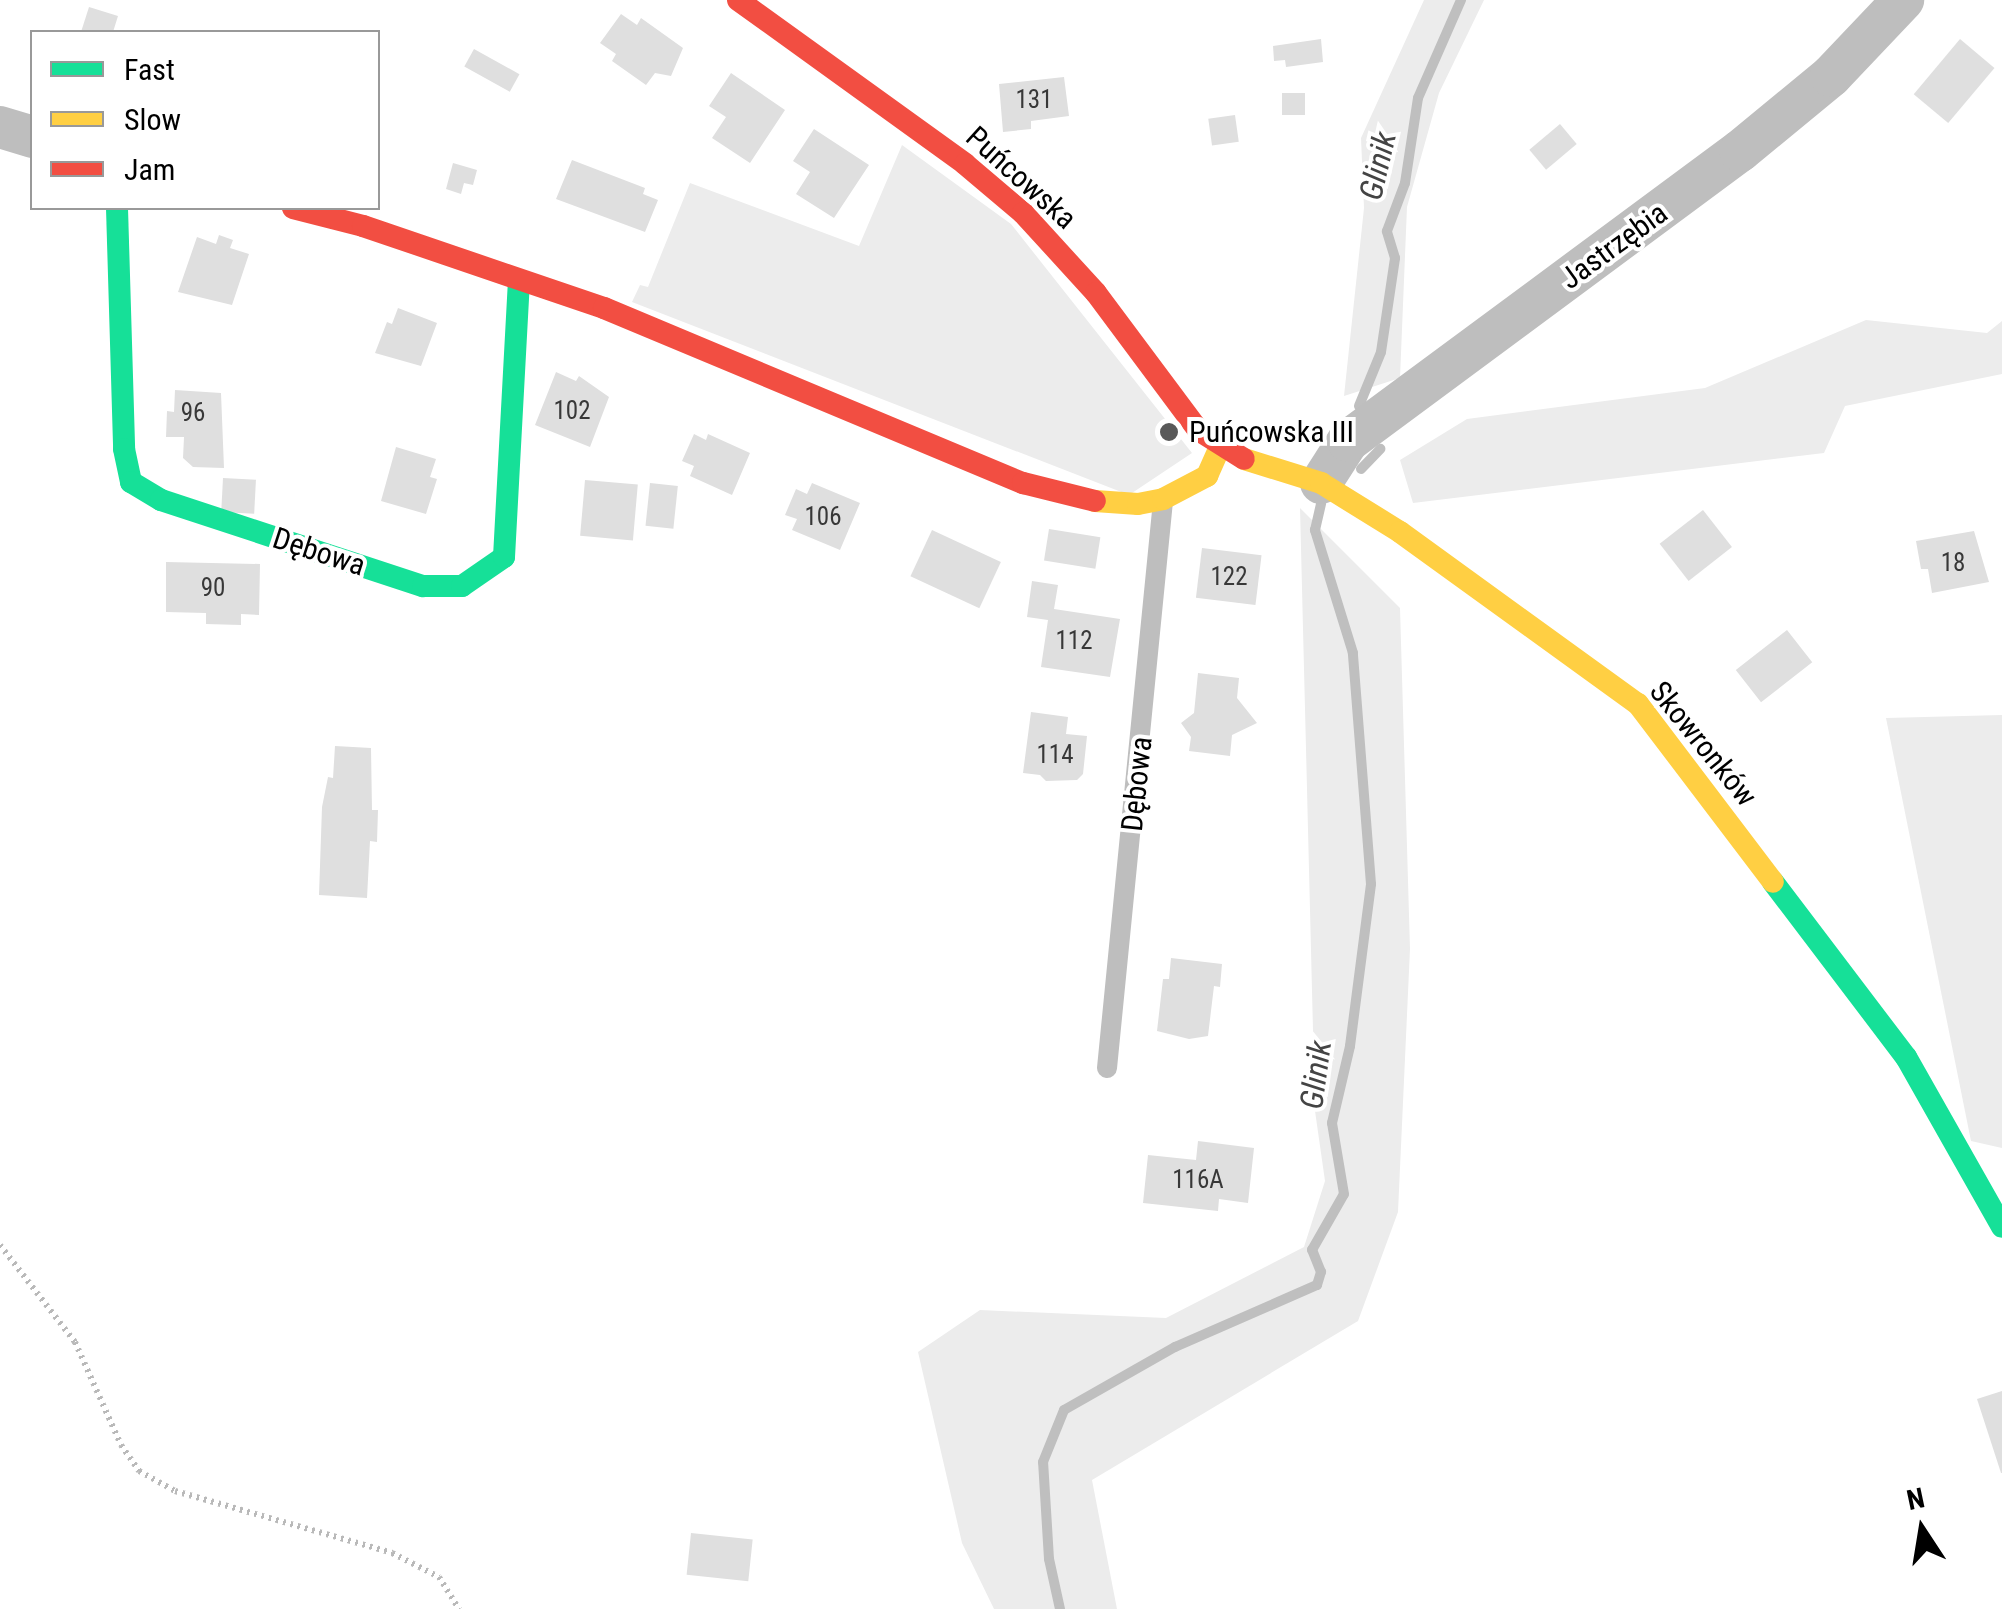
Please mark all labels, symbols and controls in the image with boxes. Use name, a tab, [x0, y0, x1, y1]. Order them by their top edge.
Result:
legend	[30, 30, 380, 210]
text: Fast	[124, 52, 175, 87]
house number: 131	[1015, 85, 1053, 115]
text: Slow	[124, 102, 181, 137]
street label: Puńcowska	[959, 119, 1083, 237]
water label: Glinik	[1352, 128, 1404, 204]
text: Jam	[124, 152, 175, 187]
street label: Jastrzębia	[1553, 195, 1675, 297]
house number: 102	[553, 396, 591, 426]
house number: 96	[181, 398, 205, 428]
place label: Puńcowska III	[1189, 414, 1354, 450]
marker: Puńcowska III	[1158, 421, 1180, 443]
house number: 106	[804, 502, 842, 532]
street label: Dębowa	[268, 520, 370, 584]
house number: 18	[1941, 548, 1965, 578]
house number: 122	[1210, 562, 1248, 592]
house number: 90	[201, 573, 225, 603]
house number: 112	[1055, 626, 1093, 656]
street label: Skowronków	[1642, 674, 1764, 814]
street label: Dębowa	[1114, 735, 1160, 833]
house number: 114	[1036, 740, 1074, 770]
water label: Glinik	[1292, 1038, 1340, 1112]
house number: 116A	[1172, 1165, 1224, 1195]
north arrow	[1872, 1479, 1972, 1579]
text: N	[1904, 1481, 1927, 1517]

